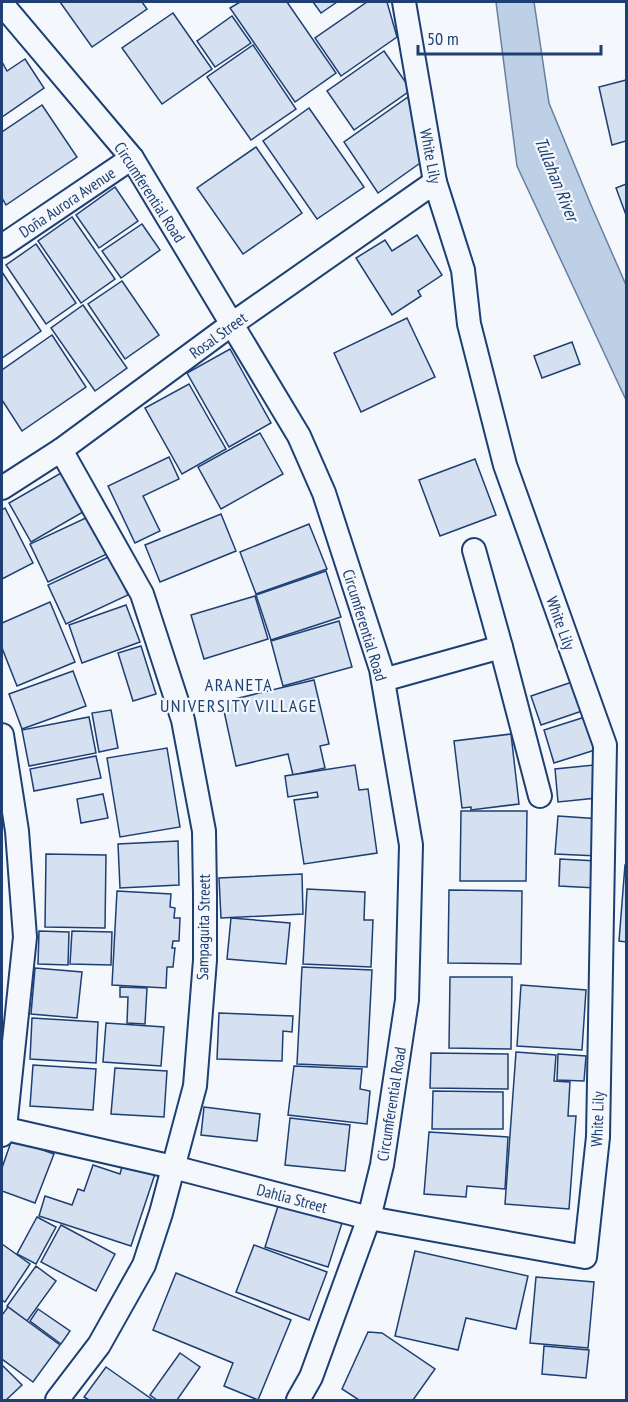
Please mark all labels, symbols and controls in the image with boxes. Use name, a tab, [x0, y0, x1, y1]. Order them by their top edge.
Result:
scale bar	[418, 18, 601, 56]
text: 50 m	[427, 27, 459, 50]
street label: White Lily	[416, 127, 446, 185]
water label: Tullahan River	[530, 134, 585, 227]
street label: Circumferential Road	[110, 138, 190, 246]
street label: Doña Aurora Avenue	[15, 162, 119, 242]
street label: Rosal Street	[185, 307, 251, 362]
street label: Circumferential Road	[339, 567, 391, 683]
street label: White Lily	[542, 594, 580, 652]
district label: ARANETA UNIVERSITY VILLAGE	[160, 673, 318, 717]
street label: Sampaguita Streett	[192, 873, 214, 980]
street label: Circumferential Road	[372, 1045, 410, 1163]
street label: White Lily	[586, 1091, 608, 1147]
street label: Dahlia Street	[255, 1179, 330, 1217]

